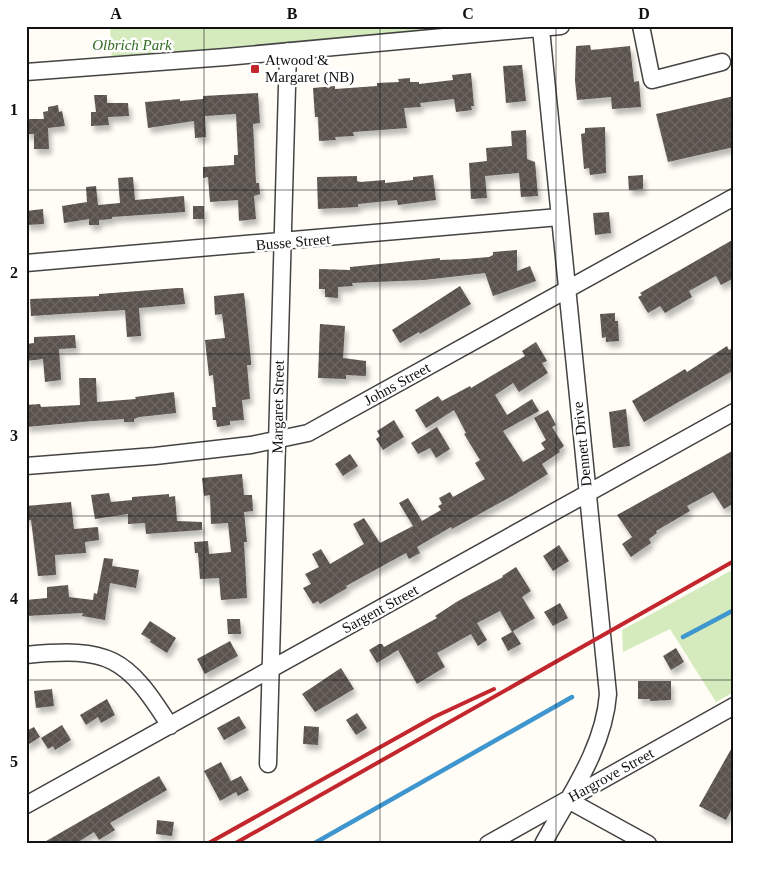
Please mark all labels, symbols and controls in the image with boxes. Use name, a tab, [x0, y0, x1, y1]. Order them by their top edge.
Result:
text: A	[110, 5, 122, 22]
text: B	[287, 5, 298, 22]
text: C	[462, 5, 474, 22]
text: D	[638, 5, 650, 22]
park label: Olbrich Park	[92, 37, 172, 53]
place label: Atwood & Margaret (NB)	[265, 52, 354, 86]
marker: Atwood & Margaret (NB)	[249, 63, 261, 75]
text: 1	[10, 101, 18, 118]
street label: Busse Street	[255, 231, 332, 253]
text: 2	[10, 264, 18, 281]
street label: Margaret Street	[269, 359, 287, 454]
street label: Johns Street	[361, 359, 433, 409]
street label: Dennett Drive	[570, 400, 594, 487]
text: 3	[10, 427, 18, 444]
street label: Sargent Street	[339, 581, 421, 636]
text: 4	[10, 590, 18, 607]
street label: Hargrove Street	[566, 745, 657, 805]
text: 5	[10, 753, 18, 770]

